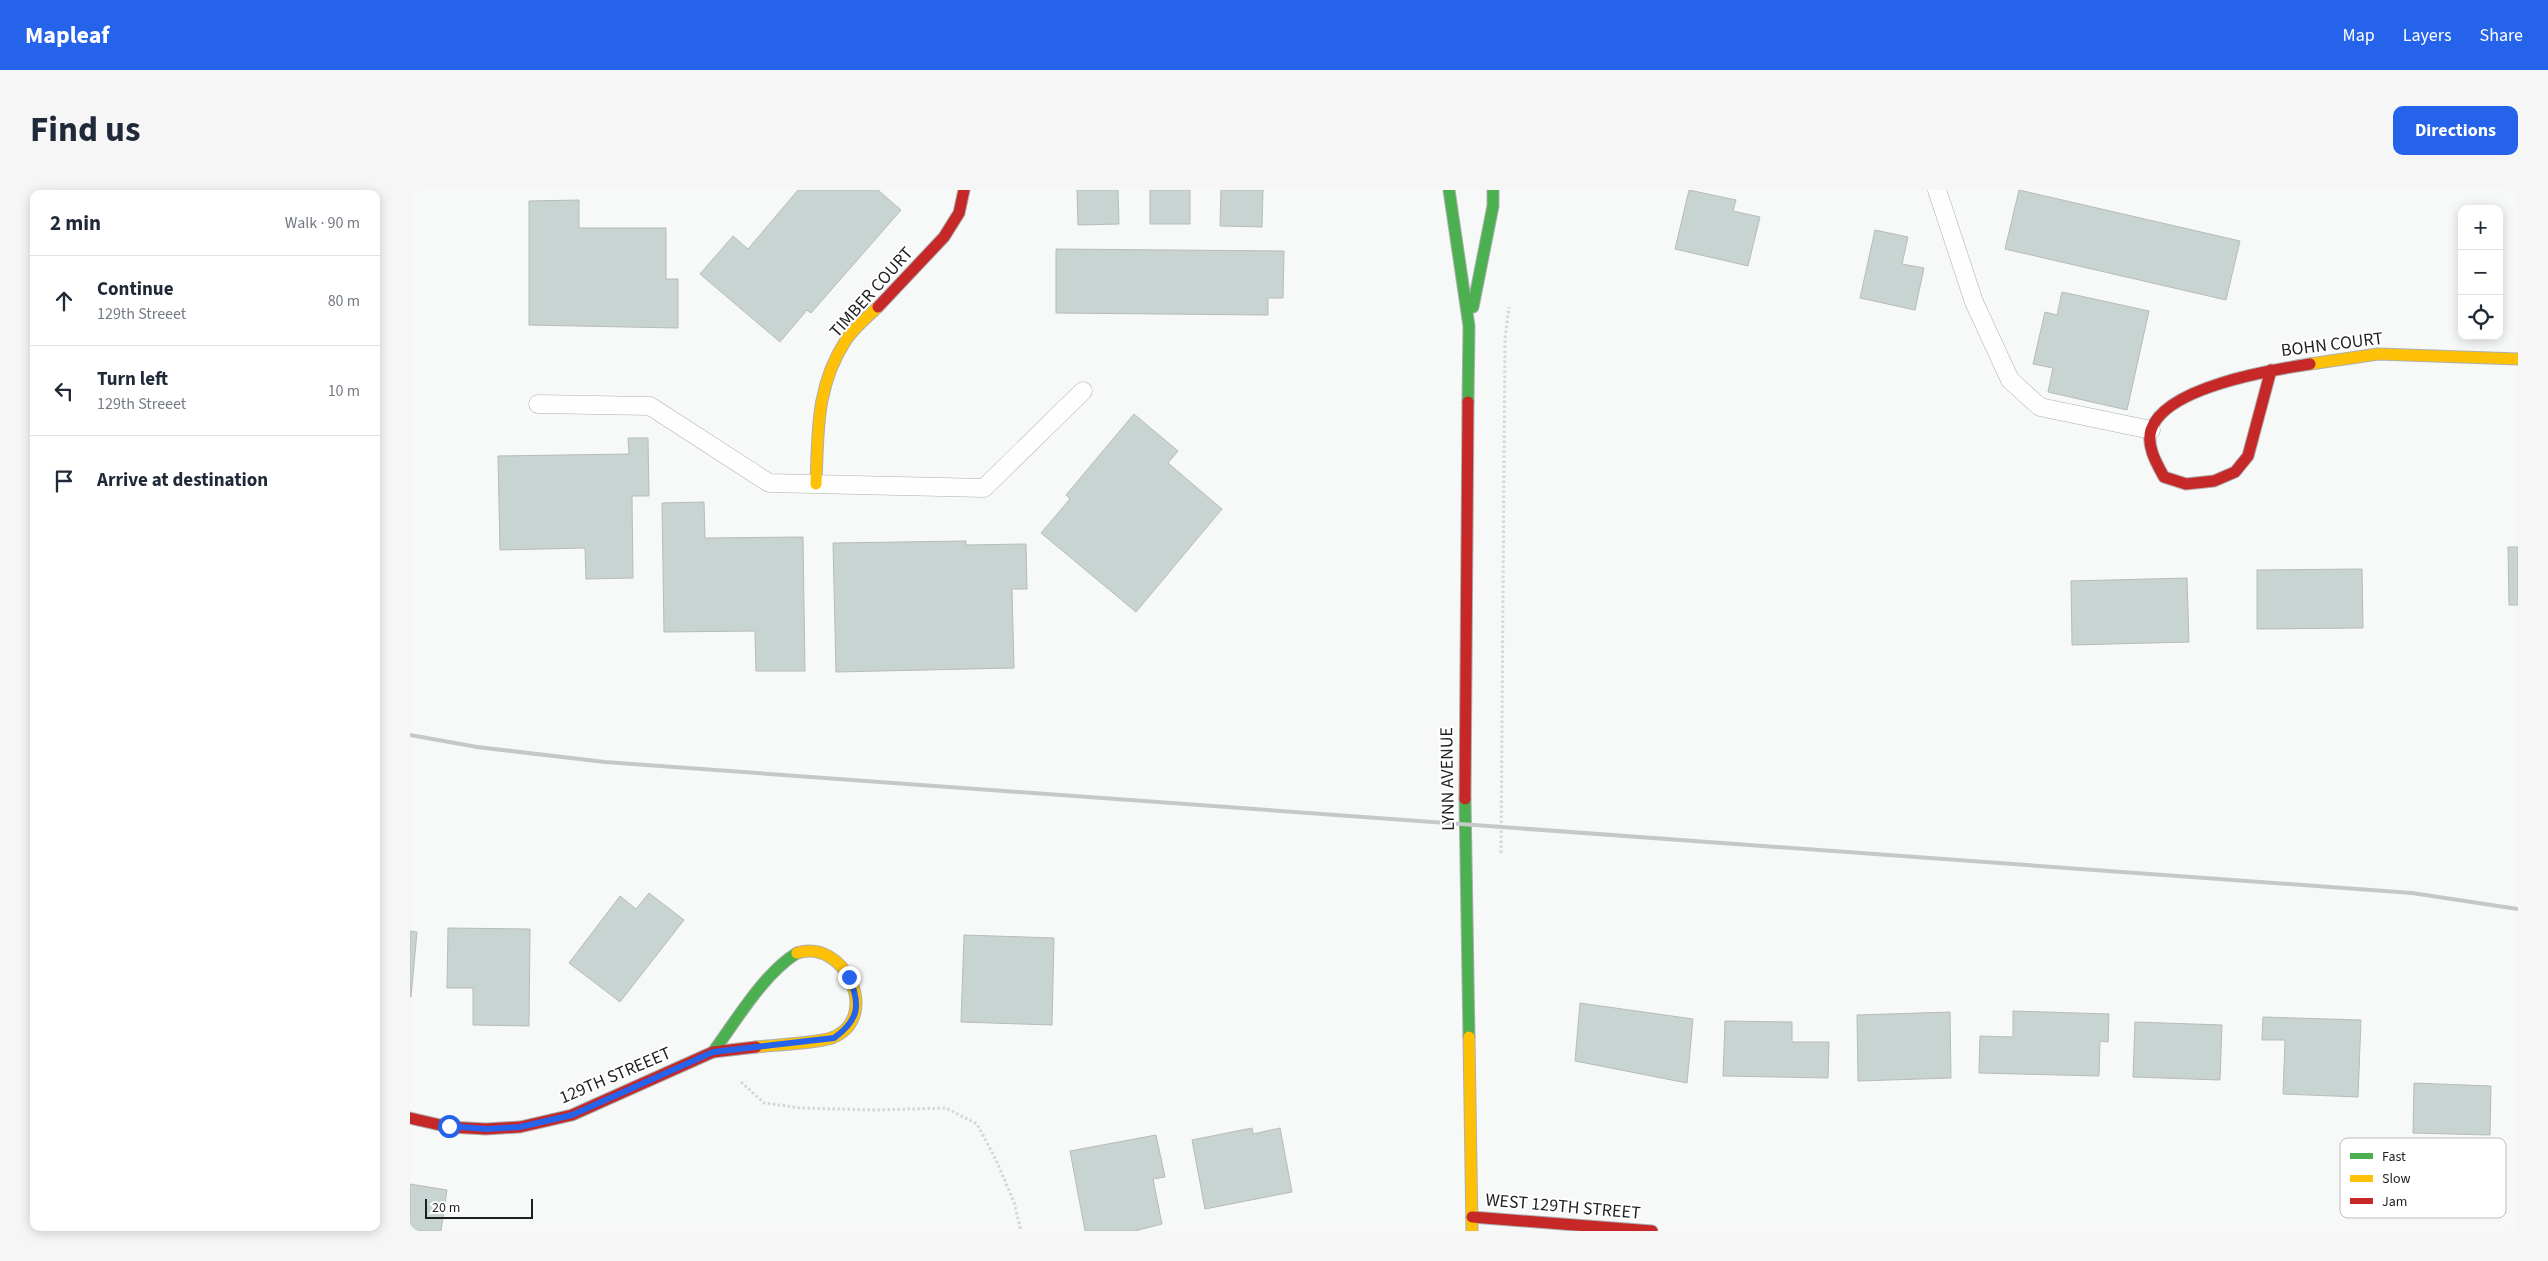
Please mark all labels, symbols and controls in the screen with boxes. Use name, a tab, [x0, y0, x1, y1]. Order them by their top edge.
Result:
text: Mapleaf	[25, 18, 110, 53]
text: Map	[2343, 23, 2375, 48]
text: Layers	[2403, 23, 2452, 48]
text: Share	[2480, 23, 2523, 48]
text: Find us	[30, 105, 140, 155]
button: Directions	[2393, 106, 2518, 155]
map controls	[2458, 205, 2503, 340]
button: +	[2458, 205, 2503, 250]
text: 2 min	[50, 208, 101, 238]
text: Walk · 90 m	[285, 212, 360, 234]
street label: TIMBER COURT	[824, 241, 919, 343]
button: −	[2458, 250, 2503, 295]
text: Continue	[97, 276, 174, 303]
icon: ahead	[50, 287, 78, 315]
text: 80 m	[328, 290, 360, 312]
button: locate	[2458, 295, 2503, 340]
text: 129th Streeet	[97, 303, 186, 325]
street label: BOHN COURT	[2280, 326, 2385, 363]
text: Turn left	[97, 366, 168, 393]
icon: left	[50, 377, 78, 405]
text: 10 m	[328, 380, 360, 402]
text: 129th Streeet	[97, 393, 186, 415]
icon: arrive	[50, 467, 78, 495]
text: Arrive at destination	[97, 467, 268, 494]
street label: LYNN AVENUE	[1434, 727, 1461, 831]
route end	[838, 966, 861, 989]
street label: 129TH STREEET	[556, 1041, 675, 1110]
route start	[438, 1115, 461, 1138]
legend	[2340, 1138, 2506, 1218]
text: Fast	[2382, 1147, 2406, 1167]
text: Slow	[2382, 1169, 2411, 1189]
street label: WEST 129TH STREET	[1484, 1187, 1642, 1226]
text: Jam	[2382, 1192, 2407, 1212]
scale bar	[425, 1196, 532, 1219]
text: 20 m	[432, 1198, 460, 1218]

